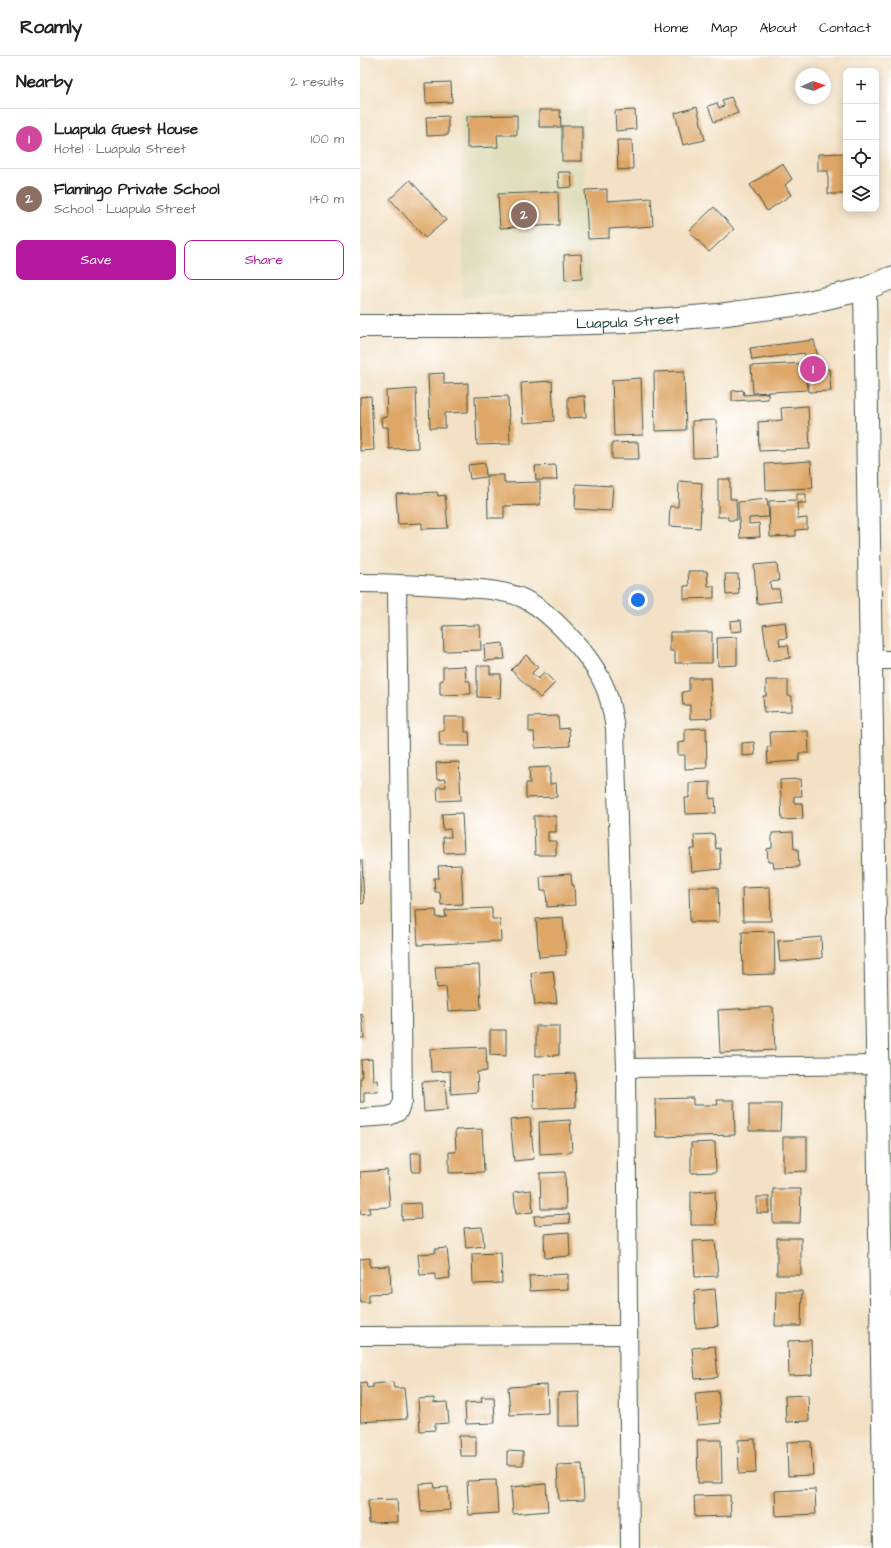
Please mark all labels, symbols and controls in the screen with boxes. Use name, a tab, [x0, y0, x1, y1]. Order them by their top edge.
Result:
text: Roamly	[20, 14, 82, 41]
text: Home	[654, 18, 689, 38]
text: Map	[711, 18, 737, 38]
text: About	[759, 18, 797, 38]
text: Contact	[819, 18, 871, 38]
north arrow	[795, 68, 831, 104]
map controls	[843, 68, 879, 212]
button: +	[843, 68, 879, 104]
text: Nearby	[16, 70, 73, 94]
text: 2 results	[290, 73, 344, 91]
button: −	[843, 104, 879, 140]
text: Luapula Guest House	[54, 119, 198, 140]
text: 1	[28, 130, 30, 148]
text: 100 m	[311, 130, 344, 148]
text: Hotel · Luapula Street	[54, 140, 186, 158]
button: locate	[843, 140, 879, 176]
button: layers	[843, 176, 879, 212]
text: Flamingo Private School	[54, 179, 220, 200]
text: 2	[25, 190, 33, 208]
text: 140 m	[310, 190, 344, 208]
text: School · Luapula Street	[54, 200, 196, 218]
pin: 2	[511, 200, 537, 230]
button: Save	[16, 240, 176, 280]
button: Share	[184, 240, 344, 280]
street label: Luapula Street	[576, 308, 681, 334]
pin: 1	[800, 354, 826, 384]
your location	[628, 590, 648, 610]

